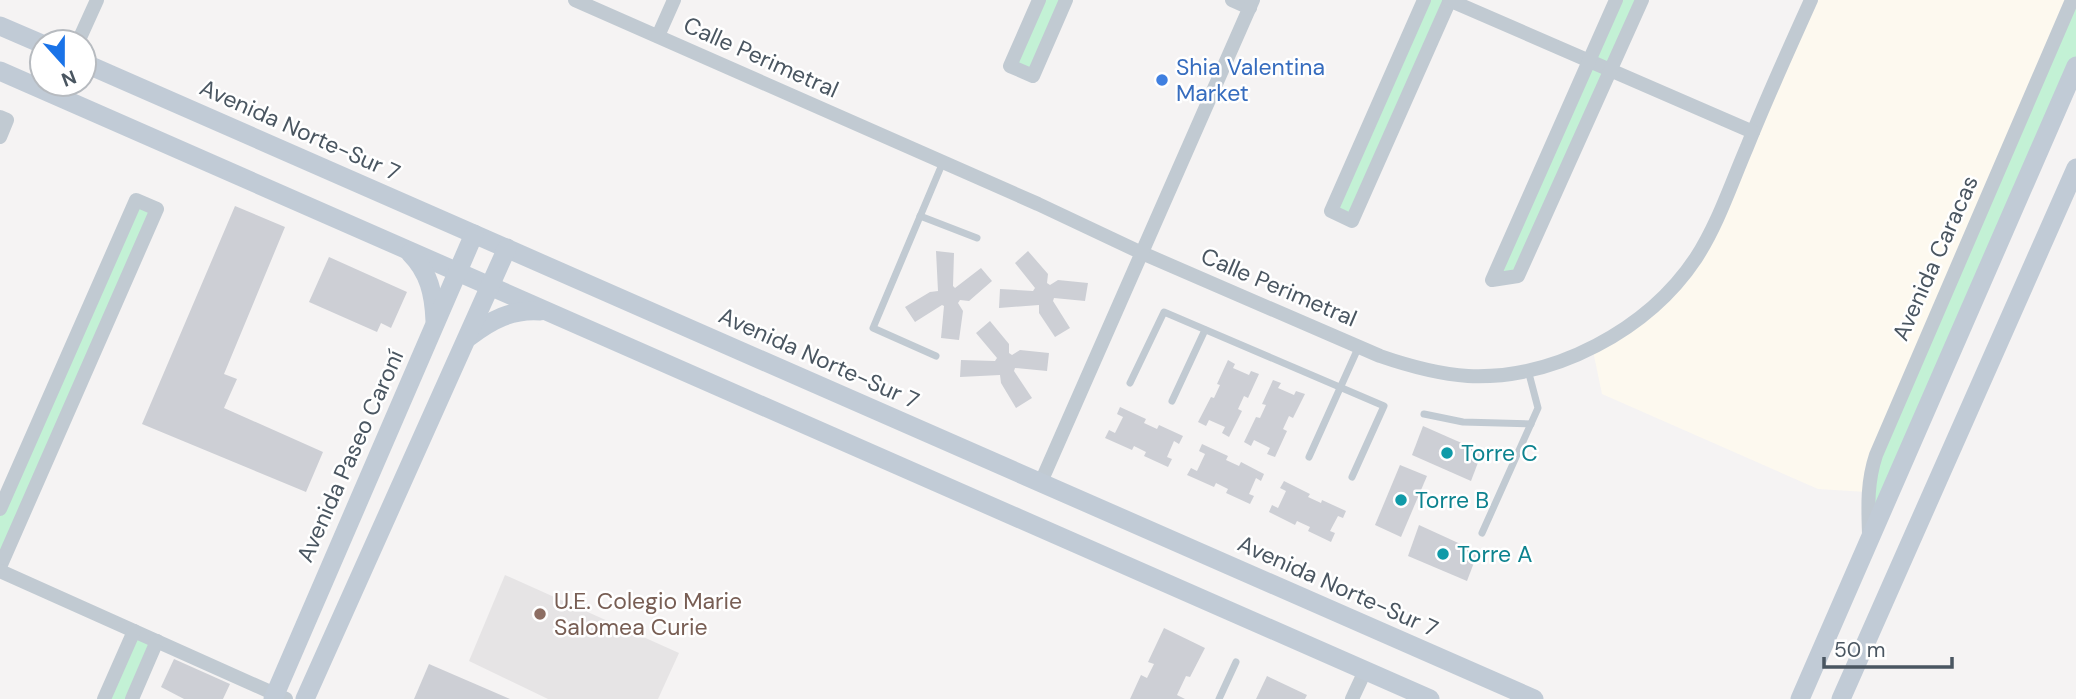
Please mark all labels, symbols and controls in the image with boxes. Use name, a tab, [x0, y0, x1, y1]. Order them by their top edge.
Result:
street label: Calle Perimetral	[679, 9, 843, 105]
north arrow	[28, 28, 98, 98]
place label: Shia Valentina Market	[1176, 52, 1325, 108]
text: N	[58, 64, 80, 93]
street label: Avenida Norte-Sur 7	[195, 72, 405, 188]
marker: Shia Valentina Market	[1154, 72, 1170, 88]
street label: Avenida Caracas	[1885, 171, 1985, 345]
street label: Calle Perimetral	[1196, 241, 1362, 333]
street label: Avenida Norte-Sur 7	[714, 300, 924, 416]
street label: Avenida Paseo Caroní	[290, 344, 411, 567]
place label: Torre C	[1461, 438, 1538, 468]
marker: Torre C	[1439, 445, 1455, 461]
place label: Torre B	[1415, 485, 1489, 515]
marker: Torre B	[1393, 492, 1409, 508]
street label: Avenida Norte-Sur 7	[1233, 528, 1443, 644]
place label: Torre A	[1457, 539, 1533, 569]
marker: Torre A	[1435, 546, 1451, 562]
place label: U.E. Colegio Marie Salomea Curie	[554, 586, 742, 642]
marker: U.E. Colegio Marie Salomea Curie	[532, 606, 548, 622]
scale bar	[1824, 626, 1952, 670]
text: 50 m	[1834, 636, 1885, 664]

